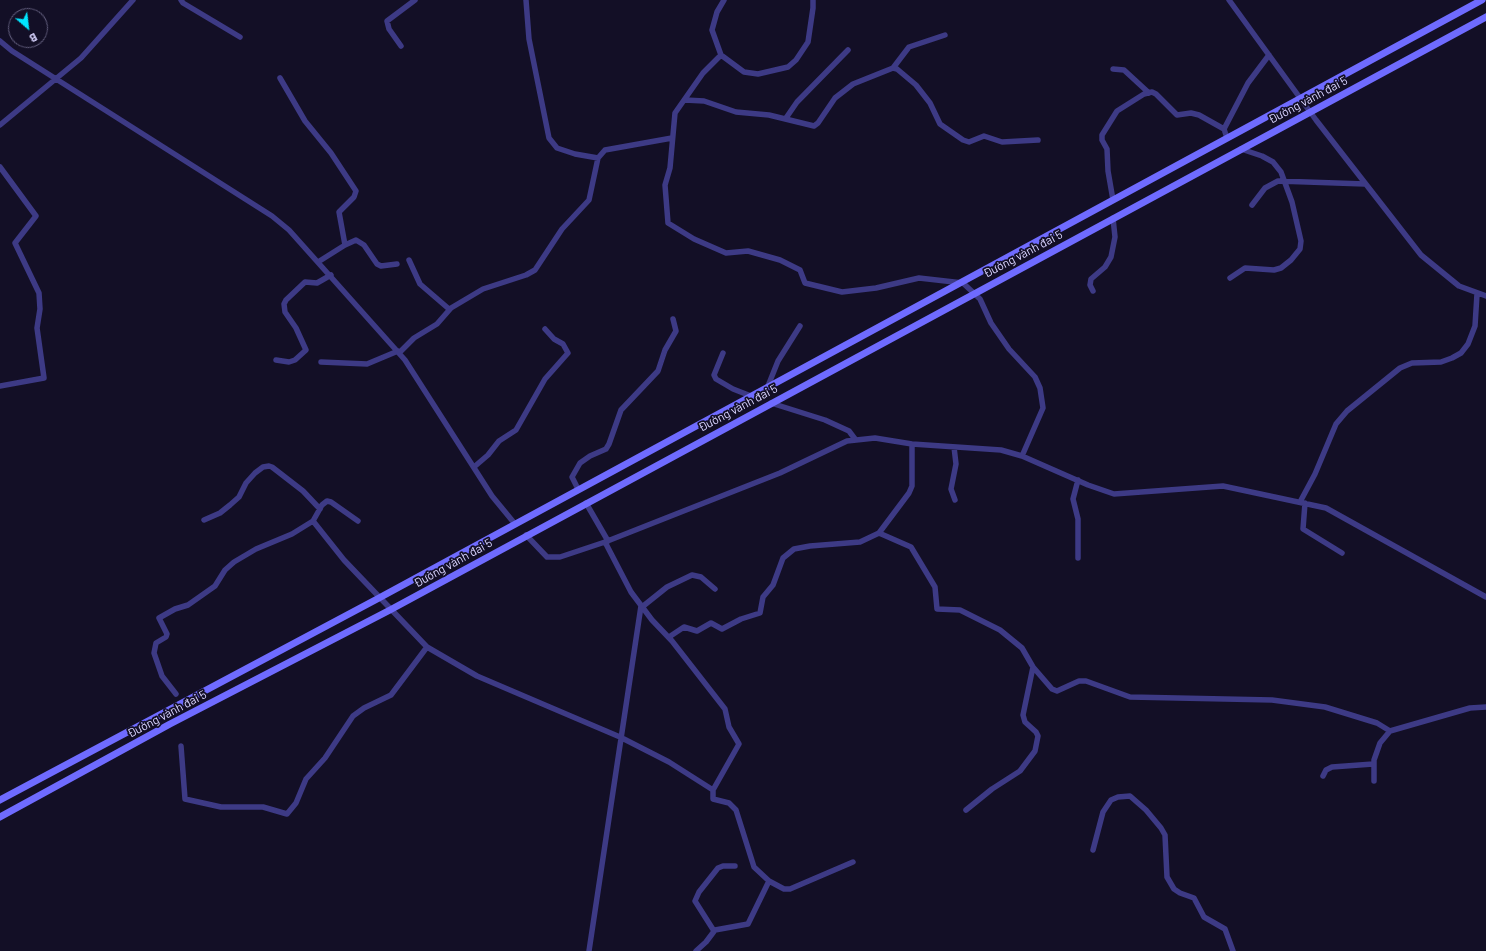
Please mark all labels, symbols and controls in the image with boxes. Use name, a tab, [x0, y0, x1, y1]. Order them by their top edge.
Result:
north arrow	[8, 8, 48, 48]
text: B	[27, 31, 39, 45]
street label: Đường vành đai 5	[1266, 73, 1350, 127]
street label: Đường vành đai 5	[981, 227, 1065, 281]
street label: Đường vành đai 5	[696, 381, 780, 435]
street label: Đường vành đai 5	[411, 535, 495, 591]
street label: Đường vành đai 5	[125, 687, 209, 741]

